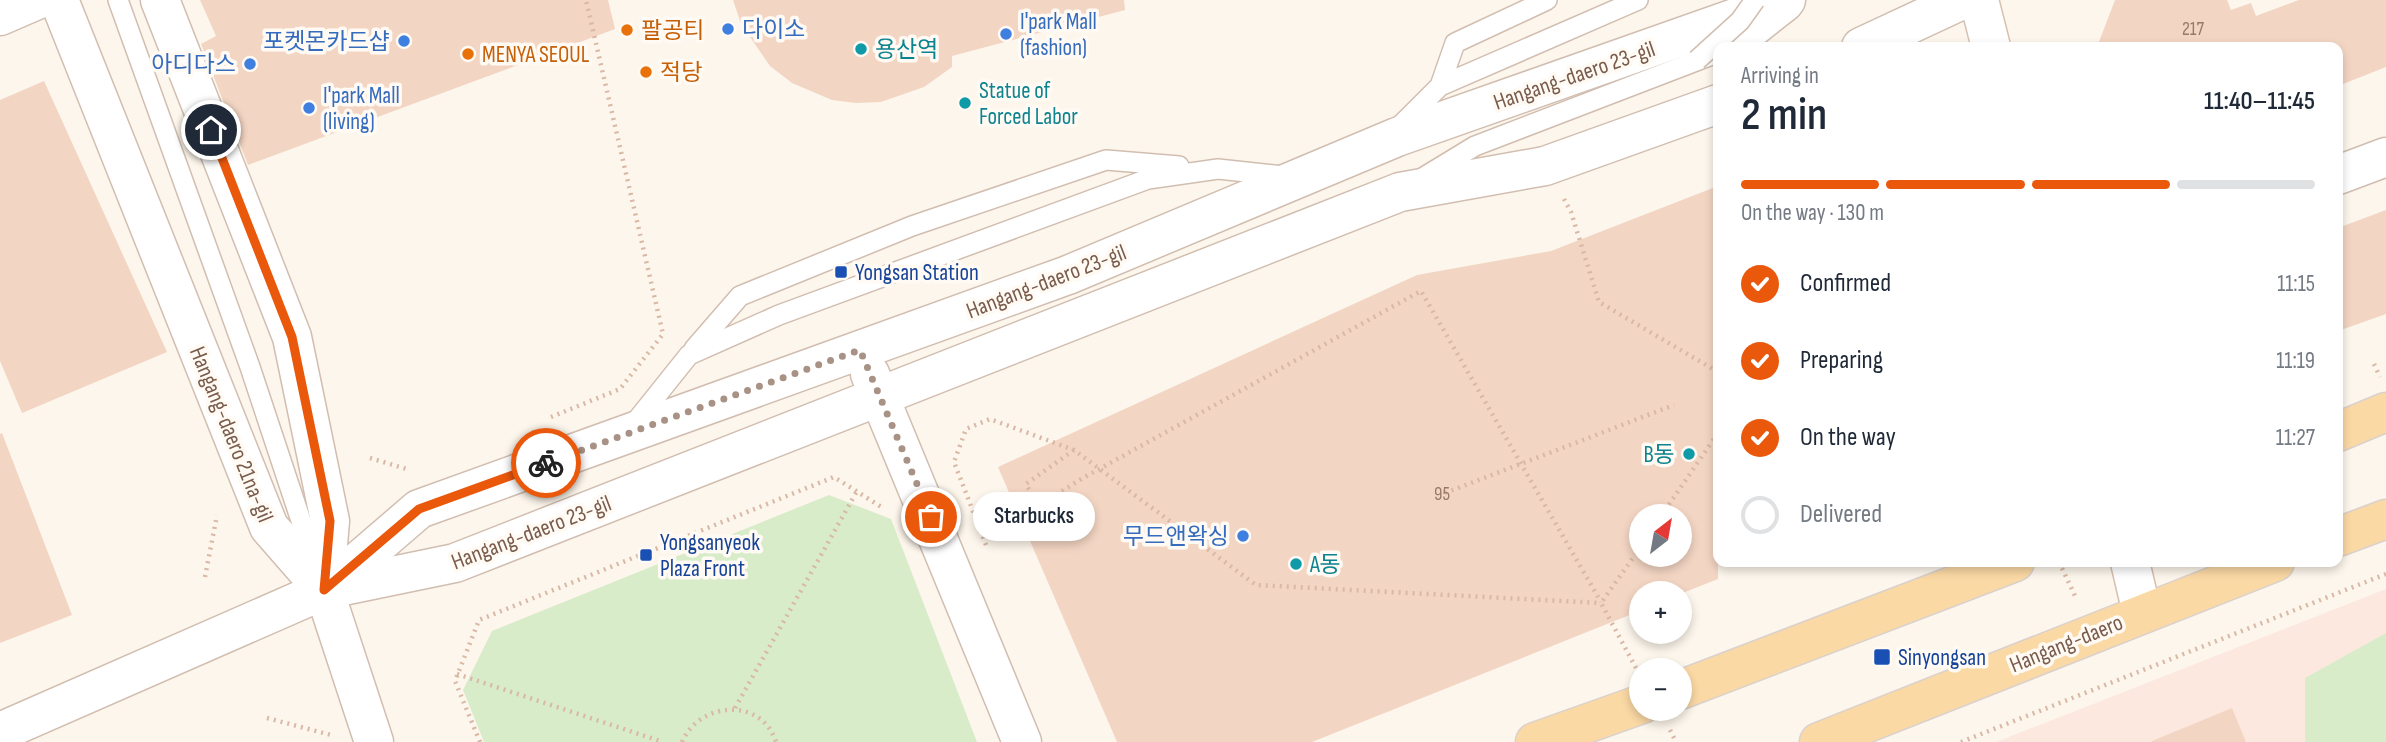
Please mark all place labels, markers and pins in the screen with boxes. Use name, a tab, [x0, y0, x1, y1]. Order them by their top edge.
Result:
place label: I'park Mall (fashion)	[1020, 8, 1097, 62]
place label: 다이소	[742, 16, 805, 44]
place label: 팔공티	[641, 17, 704, 45]
marker: 다이소	[720, 21, 736, 37]
marker: 팔공티	[619, 22, 635, 38]
marker: I'park Mall (fashion)	[998, 26, 1014, 42]
place label: 포켓몬카드샵	[263, 28, 390, 56]
marker: 포켓몬카드샵	[396, 33, 412, 49]
place label: 용산역	[875, 36, 938, 64]
place label: MENYA SEOUL	[482, 41, 590, 69]
marker: 용산역	[853, 41, 869, 57]
marker: MENYA SEOUL	[460, 46, 476, 62]
place label: 아디다스	[151, 51, 236, 79]
marker: 아디다스	[242, 56, 258, 72]
place label: 적당	[660, 59, 702, 87]
marker: 적당	[638, 64, 654, 80]
place label: Statue of Forced Labor	[979, 77, 1078, 131]
place label: I'park Mall (living)	[323, 82, 400, 136]
marker: Statue of Forced Labor	[957, 95, 973, 111]
pin	[181, 100, 241, 160]
marker: I'park Mall (living)	[301, 100, 317, 116]
place label: Yongsan Station	[855, 259, 979, 287]
marker: Yongsan Station	[833, 264, 849, 280]
place label: B동	[1644, 441, 1675, 469]
marker: B동	[1681, 446, 1697, 462]
pin	[901, 487, 961, 547]
callout: Starbucks	[973, 492, 1096, 542]
place label: 무드앤왁싱	[1123, 523, 1229, 551]
marker: 무드앤왁싱	[1235, 528, 1251, 544]
place label: Yongsanyeok Plaza Front	[660, 529, 760, 583]
marker: Yongsanyeok Plaza Front	[638, 547, 654, 563]
place label: A동	[1309, 551, 1341, 579]
marker: A동	[1288, 556, 1304, 572]
place label: Sinyongsan	[1898, 644, 1986, 672]
marker: Sinyongsan	[1872, 647, 1892, 667]

